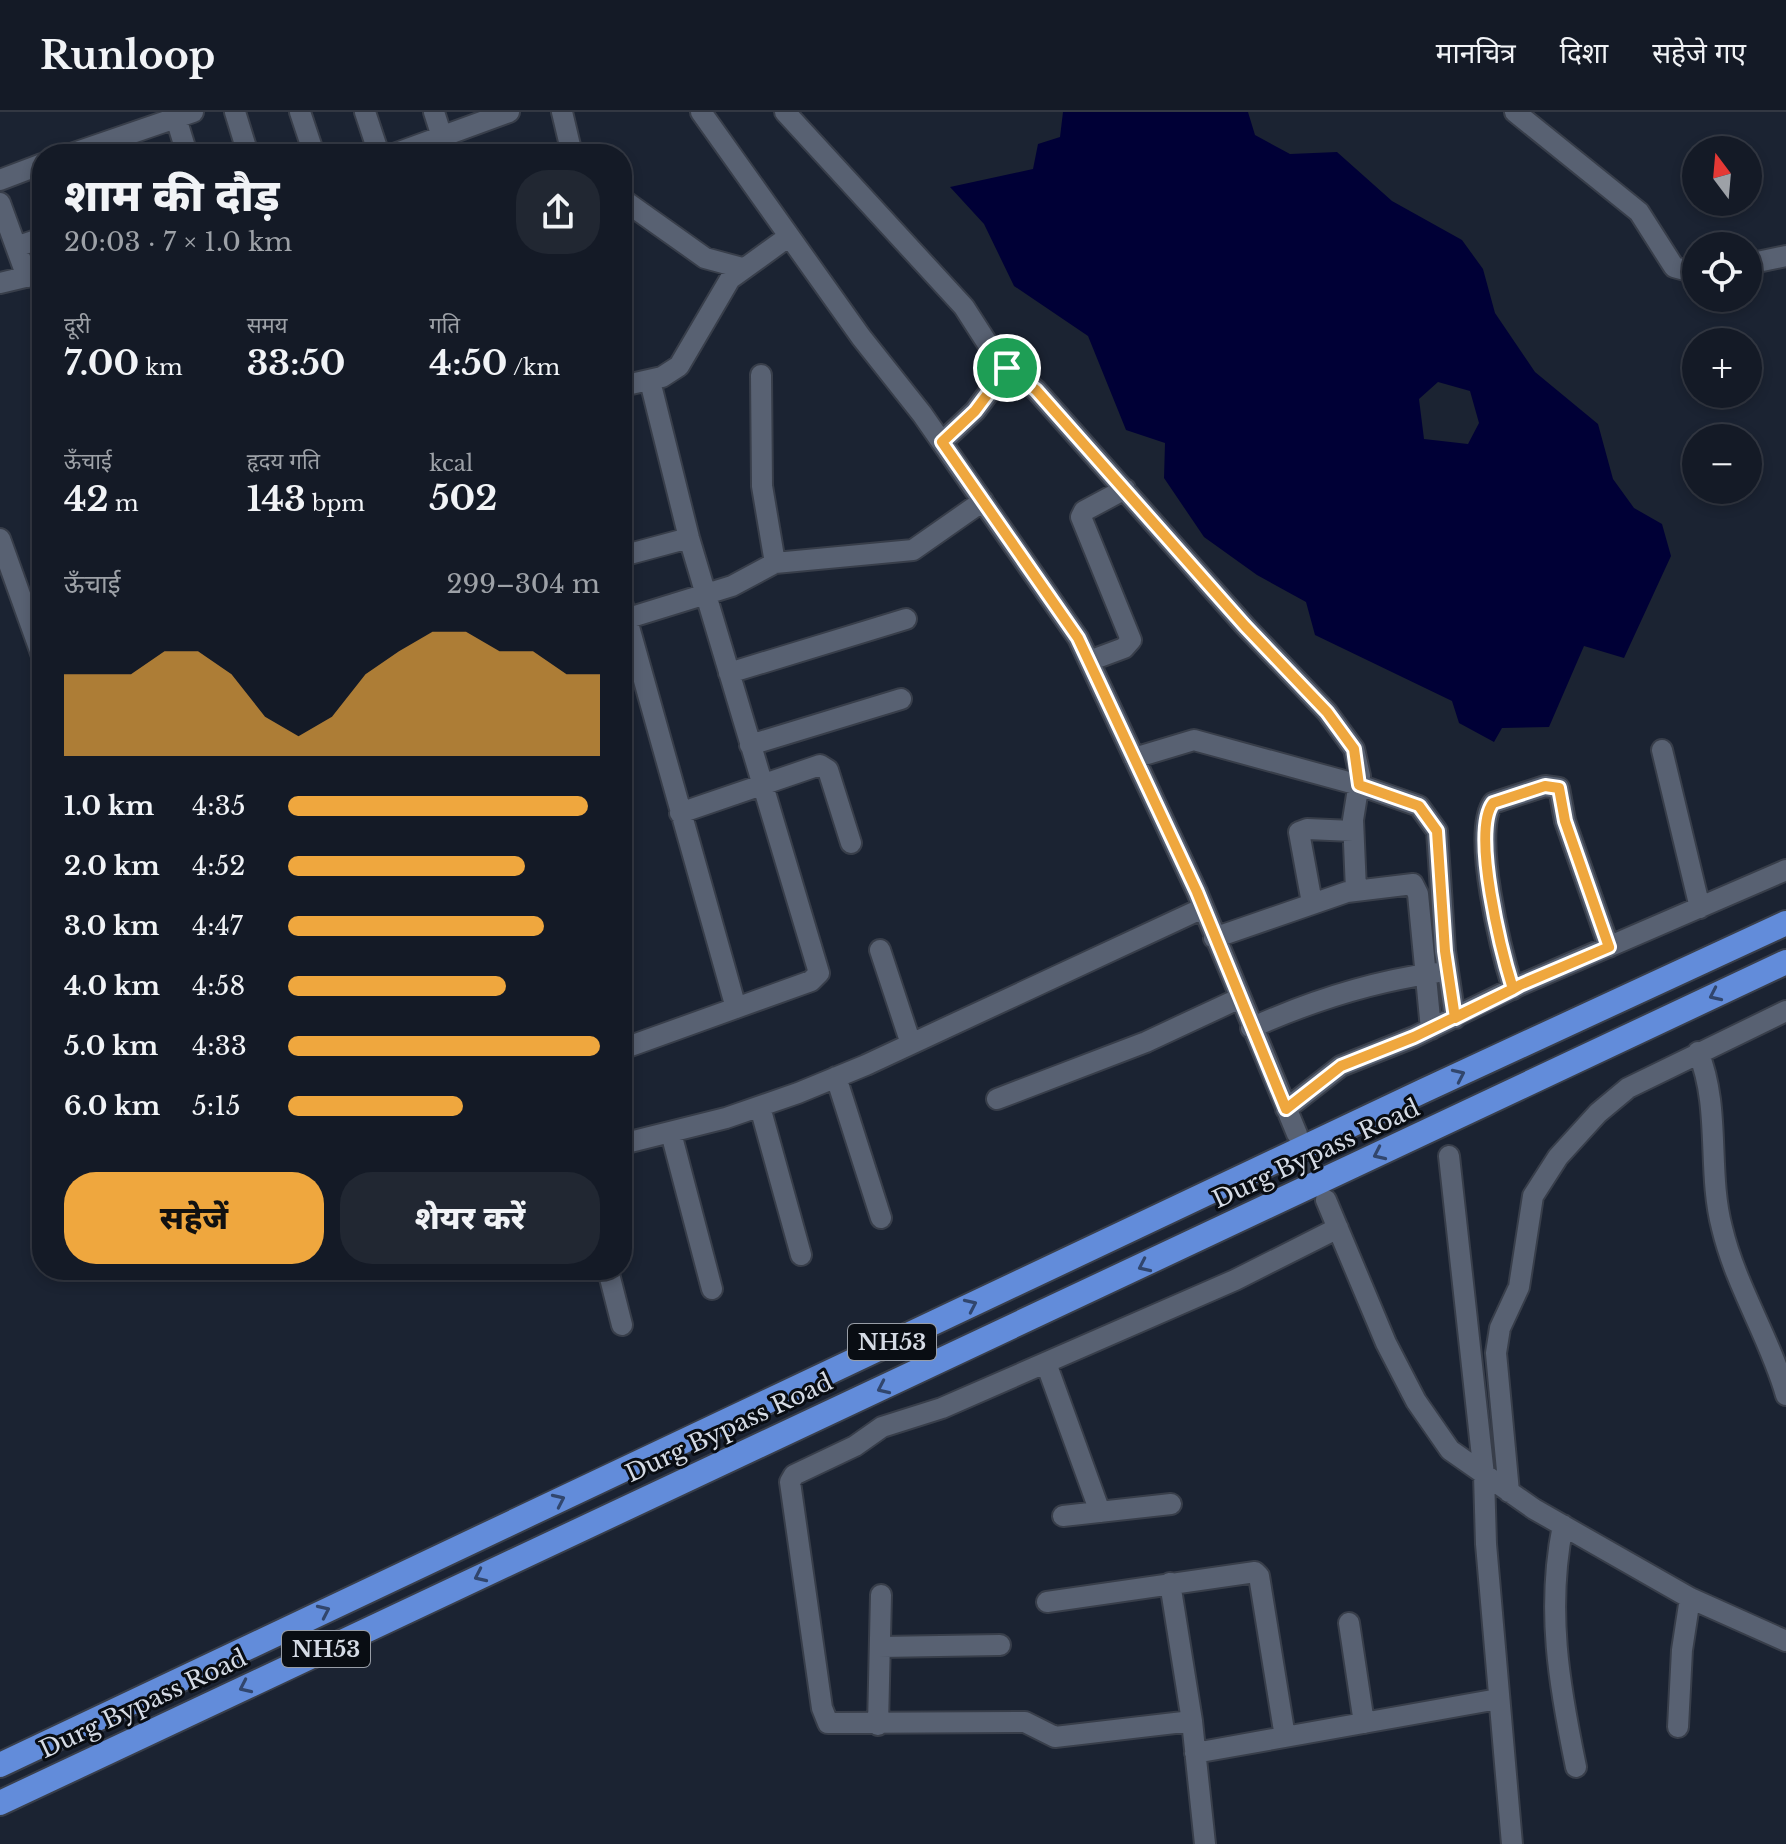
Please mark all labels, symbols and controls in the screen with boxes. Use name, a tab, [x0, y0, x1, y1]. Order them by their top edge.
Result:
text: Runloop	[40, 32, 215, 79]
text: मानचित्र	[1436, 36, 1516, 71]
text: दिशा	[1560, 36, 1608, 71]
text: सहेजे गए	[1652, 36, 1746, 71]
north arrow	[1682, 136, 1762, 216]
map controls	[1682, 136, 1762, 504]
text: शाम की दौड़	[64, 168, 279, 223]
button: share	[516, 170, 600, 254]
text: 20:03 · 7 × 1.0 km	[64, 226, 292, 258]
button: locate	[1682, 232, 1762, 312]
text: दूरी	[64, 312, 90, 339]
text: समय	[247, 312, 287, 339]
text: गति	[429, 312, 460, 339]
button: +	[1682, 328, 1762, 408]
pin	[973, 334, 1041, 402]
text: 7.00	[64, 342, 139, 384]
text: 33:50	[247, 342, 346, 384]
text: 4:50	[429, 342, 507, 384]
icon: arrive	[985, 346, 1029, 390]
text: km	[139, 354, 183, 381]
text: /km	[507, 354, 560, 381]
button: −	[1682, 424, 1762, 504]
text: ऊँचाई	[64, 448, 112, 475]
text: हृदय गति	[247, 448, 320, 475]
text: kcal	[429, 450, 473, 477]
text: 502	[429, 477, 497, 519]
text: 42	[64, 478, 109, 520]
text: 143	[247, 478, 306, 520]
text: m	[109, 490, 139, 517]
text: bpm	[306, 490, 365, 517]
text: ऊँचाई	[64, 568, 120, 600]
text: 299–304 m	[447, 568, 600, 600]
text: 1.0 km	[64, 790, 154, 822]
text: 4:35	[192, 790, 245, 822]
text: 2.0 km	[64, 850, 160, 882]
text: 4:52	[192, 850, 245, 882]
text: 3.0 km	[64, 910, 159, 942]
text: 4:47	[192, 910, 243, 942]
text: 4.0 km	[64, 970, 160, 1002]
text: 4:58	[192, 970, 245, 1002]
one-way arrow	[1709, 985, 1724, 1001]
text: 5.0 km	[64, 1030, 158, 1062]
text: 4:33	[192, 1030, 247, 1062]
one-way arrow	[1451, 1068, 1465, 1084]
text: 6.0 km	[64, 1090, 160, 1122]
text: 5:15	[192, 1090, 241, 1122]
street label: Durg Bypass Road	[1208, 1093, 1424, 1214]
one-way arrow	[1373, 1144, 1388, 1160]
button: सहेजें	[64, 1172, 324, 1264]
button: शेयर करें	[340, 1172, 600, 1264]
one-way arrow	[1138, 1256, 1153, 1272]
one-way arrow	[962, 1299, 977, 1315]
road number: NH53	[848, 1324, 936, 1360]
street label: Durg Bypass Road	[621, 1367, 837, 1488]
one-way arrow	[877, 1378, 892, 1394]
one-way arrow	[550, 1494, 565, 1510]
one-way arrow	[473, 1566, 488, 1582]
one-way arrow	[315, 1605, 330, 1621]
road number: NH53	[282, 1631, 370, 1667]
street label: Durg Bypass Road	[35, 1643, 251, 1764]
one-way arrow	[238, 1677, 253, 1693]

